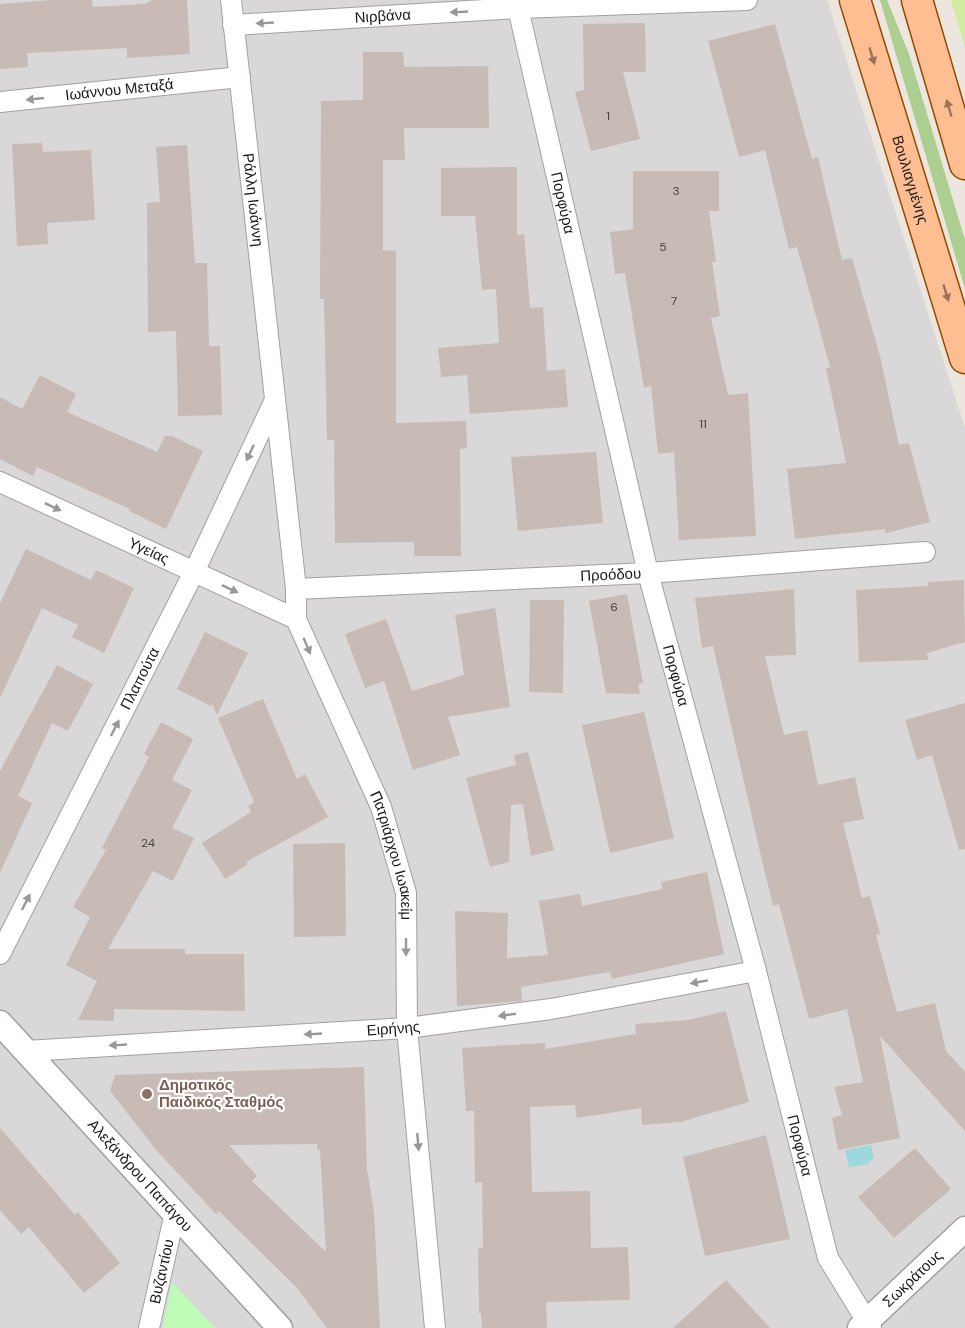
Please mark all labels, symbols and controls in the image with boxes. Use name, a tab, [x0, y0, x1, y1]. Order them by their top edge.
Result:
street label: Νιρβάνα	[354, 4, 412, 28]
one-way arrow	[450, 7, 469, 16]
one-way arrow	[255, 19, 274, 28]
one-way arrow	[868, 47, 877, 65]
street label: Ιωάννου Μεταξά	[64, 74, 175, 105]
one-way arrow	[26, 94, 45, 103]
one-way arrow	[944, 98, 953, 116]
house number: 1	[606, 108, 610, 124]
street label: Βουλιαγμένης	[887, 133, 933, 227]
street label: Ράλλη Ιωάννη	[238, 152, 268, 248]
street label: Πορφύρα	[546, 170, 580, 236]
house number: 3	[672, 183, 680, 199]
house number: 5	[659, 239, 667, 255]
one-way arrow	[942, 284, 951, 302]
house number: 7	[671, 293, 677, 309]
house number: 11	[699, 416, 707, 432]
one-way arrow	[246, 445, 255, 462]
one-way arrow	[45, 502, 63, 512]
street label: Υγείας	[125, 533, 172, 569]
street label: Προόδου	[580, 563, 642, 586]
one-way arrow	[222, 584, 239, 593]
house number: 6	[610, 599, 618, 615]
one-way arrow	[302, 637, 312, 655]
street label: Πορφύρα	[658, 643, 694, 709]
street label: Πλαπούτα	[116, 644, 164, 713]
one-way arrow	[109, 719, 119, 737]
street label: Πατριάρχου Ιωακείμ	[365, 788, 416, 920]
house number: 24	[141, 835, 155, 851]
one-way arrow	[21, 893, 31, 911]
one-way arrow	[401, 938, 411, 957]
one-way arrow	[689, 978, 708, 987]
one-way arrow	[497, 1010, 516, 1020]
street label: Ειρήνης	[366, 1016, 421, 1040]
one-way arrow	[303, 1029, 322, 1038]
one-way arrow	[108, 1041, 127, 1050]
place label: Δημοτικός Παιδικός Σταθμός	[159, 1075, 284, 1112]
marker: Δημοτικός Παιδικός Σταθμός	[140, 1087, 154, 1101]
street label: Πορφύρα	[782, 1113, 817, 1179]
street label: Αλεξάνδρου Παπάγου	[83, 1115, 197, 1236]
one-way arrow	[413, 1132, 423, 1151]
street label: Βυζαντίου	[145, 1237, 179, 1306]
street label: Σωκράτους	[878, 1246, 947, 1312]

